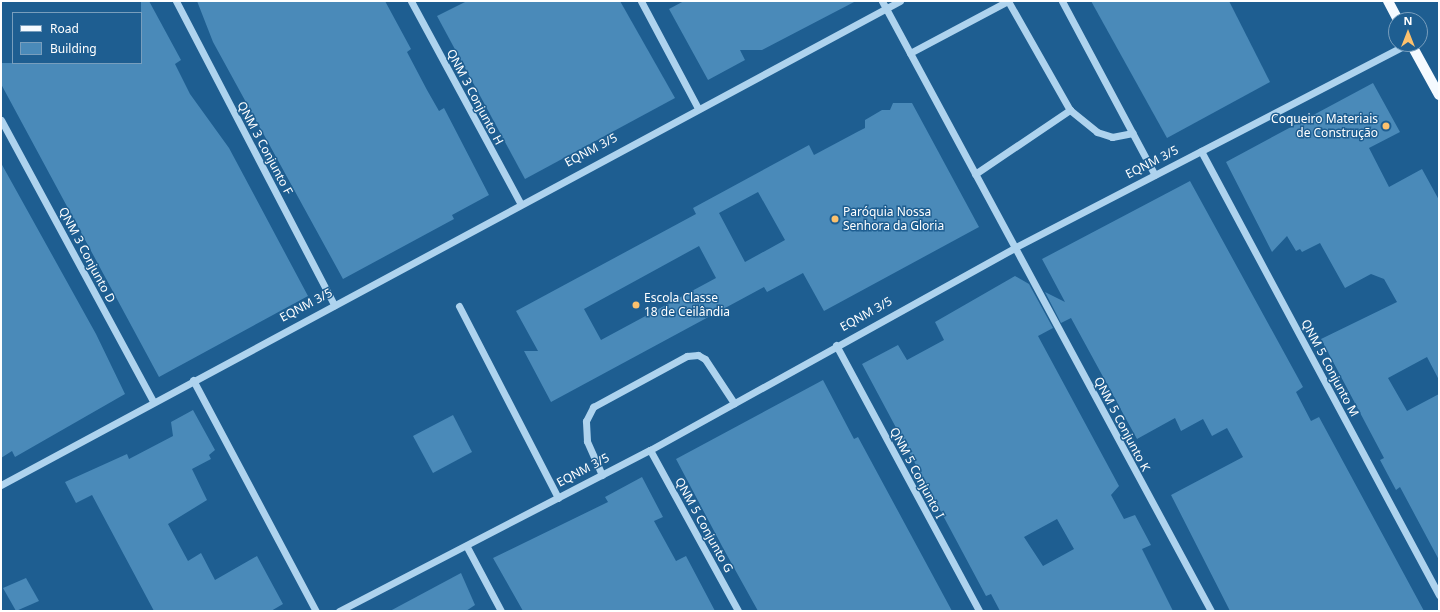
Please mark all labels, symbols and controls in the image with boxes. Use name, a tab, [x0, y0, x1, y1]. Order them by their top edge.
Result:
legend	[12, 12, 142, 64]
north arrow	[1388, 12, 1428, 52]
text: N	[1404, 13, 1412, 28]
text: Road	[50, 20, 79, 37]
text: Building	[50, 40, 97, 57]
street label: QNM 3 Conjunto H	[444, 47, 506, 147]
street label: QNM 3 Conjunto F	[234, 99, 296, 197]
place label: Coqueiro Materiais de Construção	[1271, 112, 1378, 140]
marker: Coqueiro Materiais de Construção	[1381, 121, 1391, 131]
street label: EQNM 3/5	[562, 130, 620, 170]
street label: EQNM 3/5	[1123, 143, 1181, 181]
street label: QNM 3 Conjunto D	[56, 205, 118, 305]
place label: Paróquia Nossa Senhora da Gloria	[843, 205, 944, 233]
marker: Paróquia Nossa Senhora da Gloria	[830, 214, 840, 224]
street label: EQNM 3/5	[277, 285, 335, 325]
place label: Escola Classe 18 de Ceilândia	[644, 291, 730, 319]
street label: EQNM 3/5	[837, 294, 895, 334]
marker: Escola Classe 18 de Ceilândia	[631, 300, 641, 310]
street label: QNM 5 Conjunto M	[1298, 317, 1362, 419]
street label: QNM 5 Conjunto K	[1091, 374, 1153, 474]
street label: QNM 5 Conjunto I	[887, 425, 947, 521]
street label: EQNM 3/5	[554, 450, 612, 490]
street label: QNM 5 Conjunto G	[672, 475, 736, 575]

